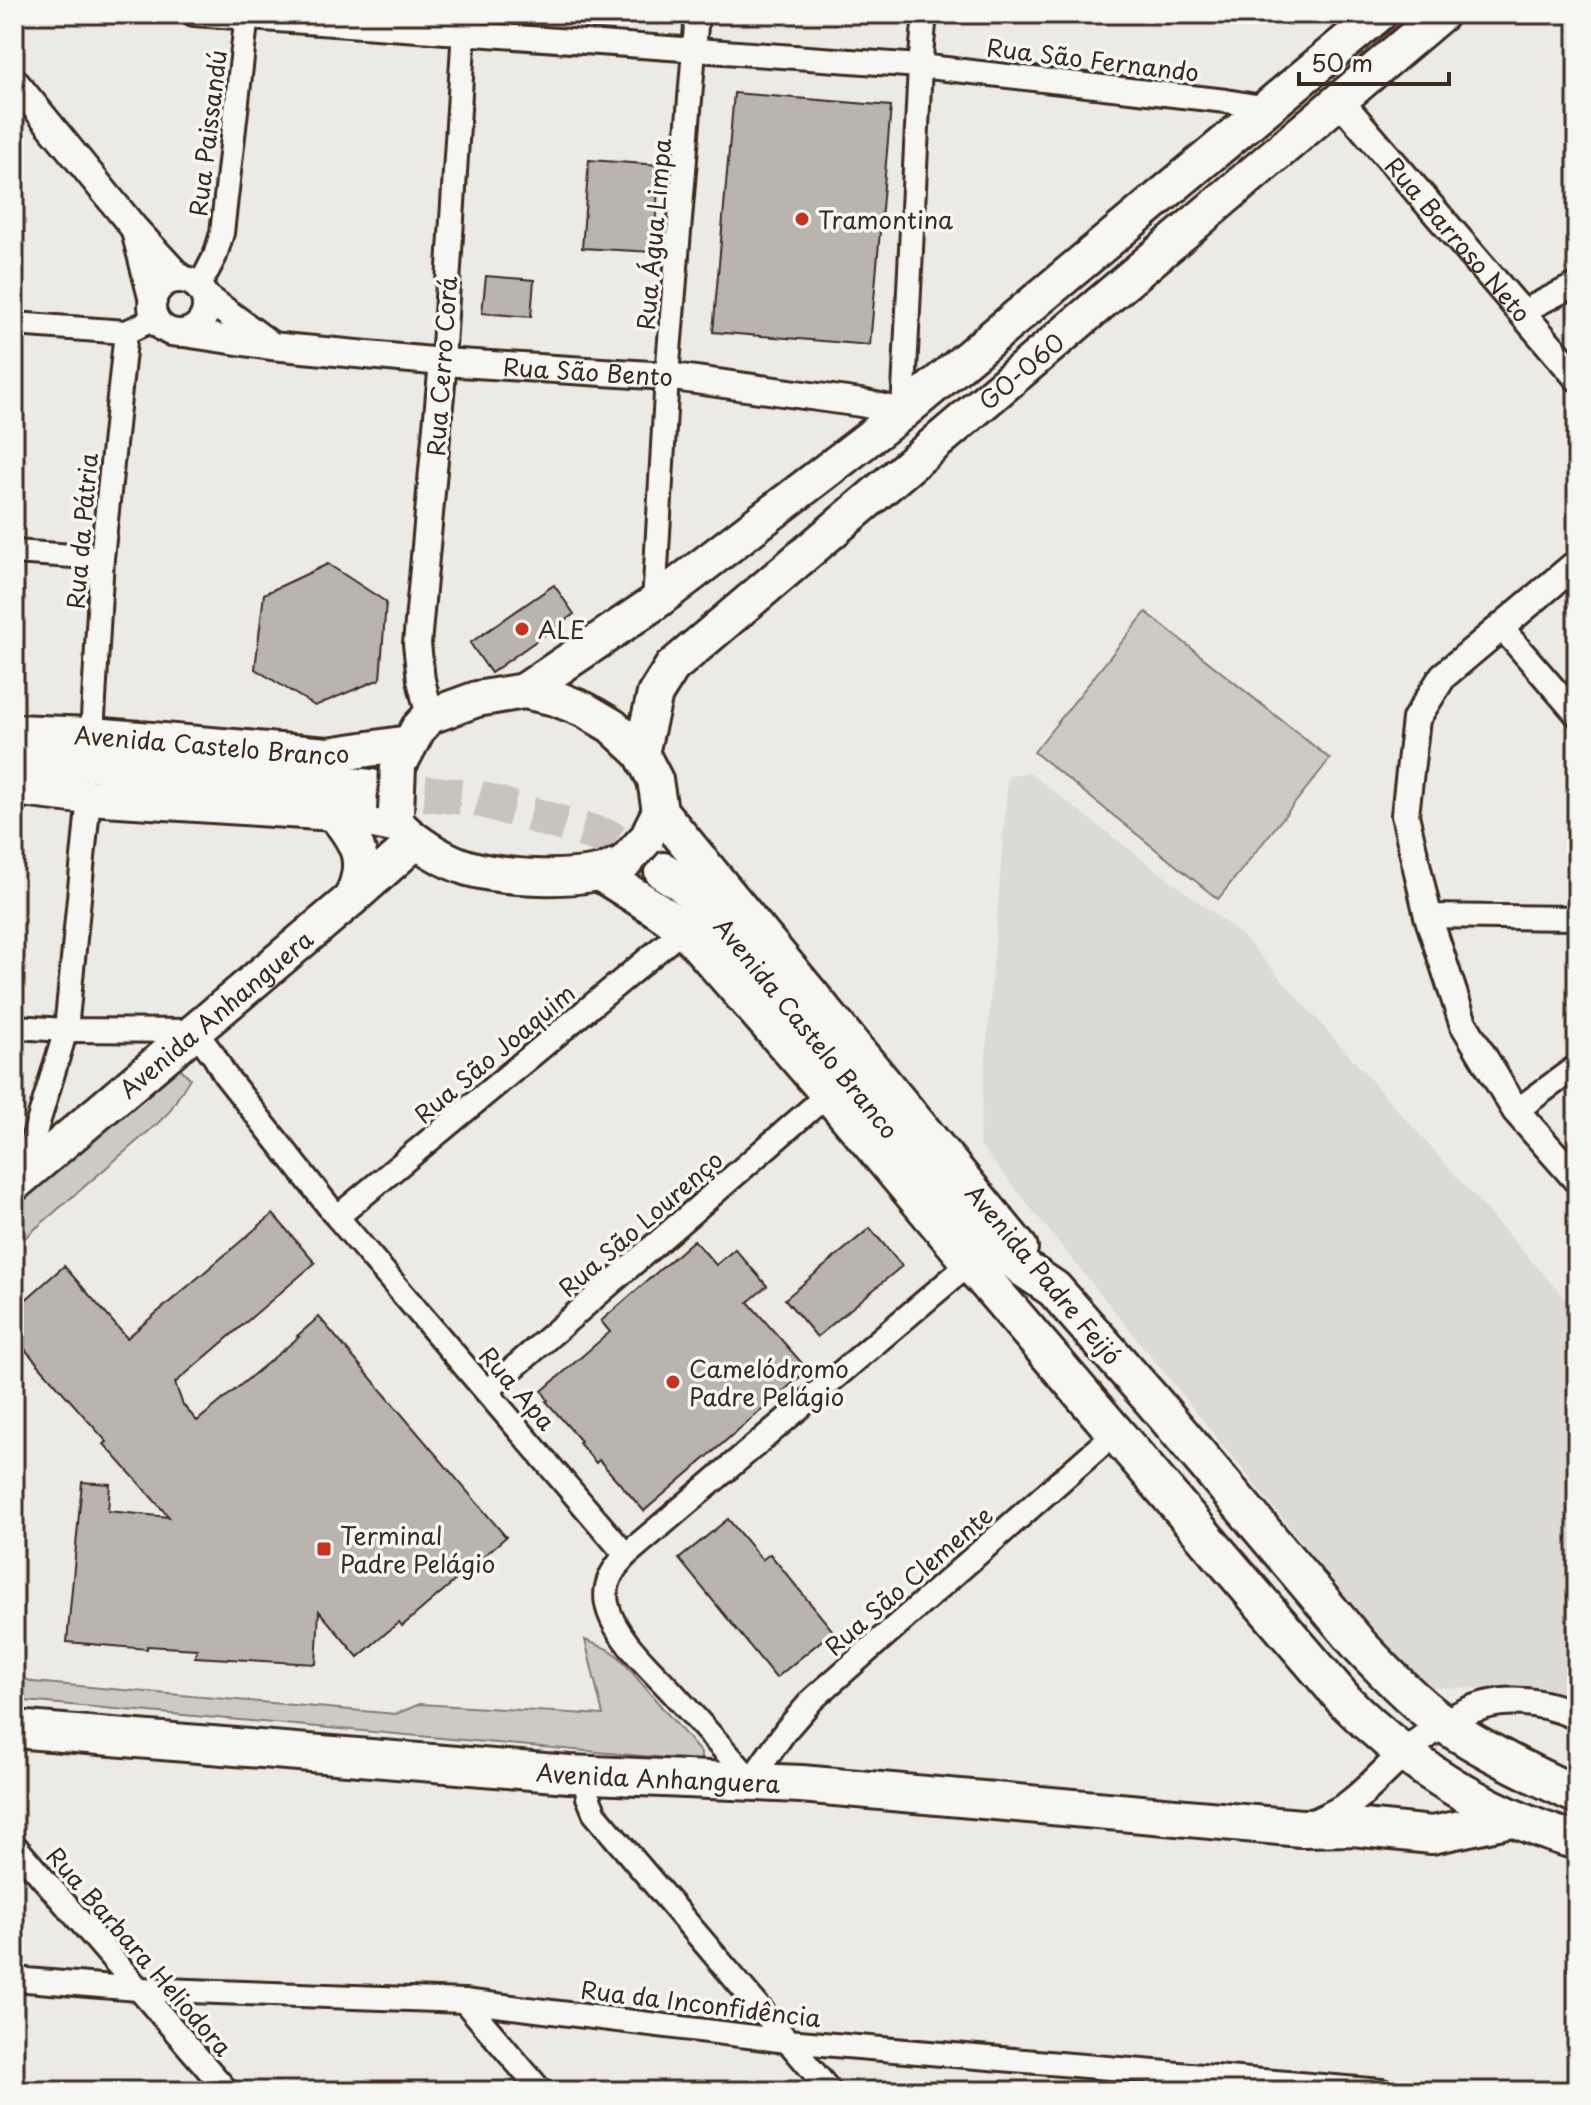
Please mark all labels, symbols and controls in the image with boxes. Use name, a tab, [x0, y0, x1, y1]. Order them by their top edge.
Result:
street label: Rua São Fernando	[985, 28, 1201, 90]
scale bar	[1299, 36, 1449, 86]
text: 50 m	[1311, 44, 1373, 80]
street label: Rua Paissandú	[179, 48, 235, 218]
street label: Rua Água Limpa	[627, 136, 679, 331]
street label: Rua Barroso Neto	[1377, 148, 1540, 330]
place label: Tramontina	[818, 201, 953, 237]
marker: Tramontina	[793, 210, 811, 228]
street label: Rua Cerro Corá	[417, 274, 465, 457]
street label: GO-060	[970, 324, 1072, 418]
street label: Rua São Bento	[502, 348, 674, 394]
street label: Rua da Pátria	[56, 451, 106, 610]
place label: ALE	[538, 611, 585, 647]
marker: ALE	[513, 620, 531, 638]
street label: Avenida Castelo Branco	[73, 716, 351, 774]
street label: Avenida Castelo Branco	[706, 909, 908, 1146]
street label: Avenida Anhanguera	[111, 921, 321, 1106]
street label: Rua São Joaquim	[406, 975, 582, 1131]
street label: Rua São Lourenço	[550, 1141, 730, 1305]
street label: Avenida Padre Feijó	[958, 1176, 1130, 1372]
street label: Rua Apa	[471, 1338, 565, 1438]
place label: Camelódromo Padre Pelágio	[689, 1350, 849, 1414]
marker: Camelódromo Padre Pelágio	[664, 1373, 682, 1391]
street label: Rua São Clemente	[816, 1497, 1000, 1663]
place label: Terminal Padre Pelágio	[340, 1517, 495, 1581]
marker: Terminal Padre Pelágio	[315, 1540, 333, 1558]
street label: Avenida Anhanguera	[535, 1753, 781, 1801]
street label: Rua Barbara Heliodora	[39, 1838, 241, 2064]
street label: Rua da Inconfidência	[579, 1970, 824, 2036]

